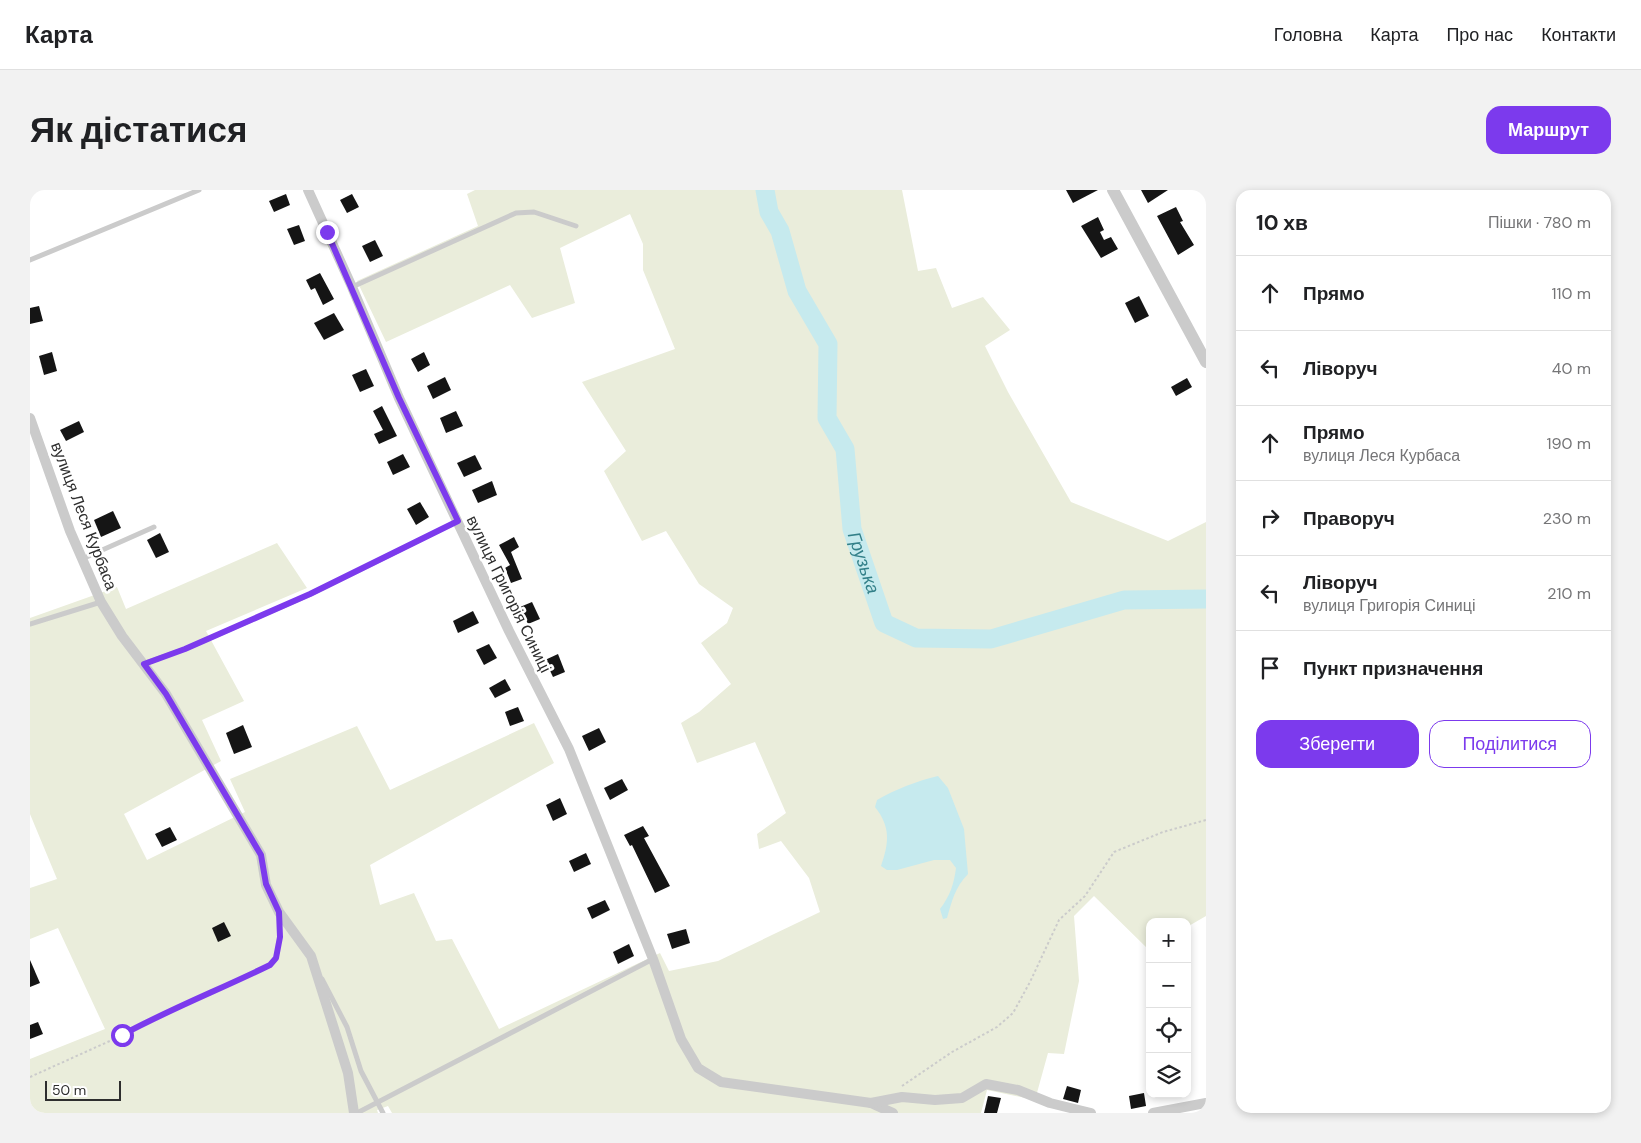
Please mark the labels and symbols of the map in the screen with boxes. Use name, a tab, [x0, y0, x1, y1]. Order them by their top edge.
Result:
route end	[316, 221, 339, 244]
street label: вулиця Леся Курбаса	[46, 439, 122, 593]
street label: вулиця Григорія Синиці	[462, 512, 556, 676]
water label: Грузька	[842, 529, 885, 597]
route start	[111, 1024, 134, 1047]
scale bar	[45, 1078, 121, 1101]

